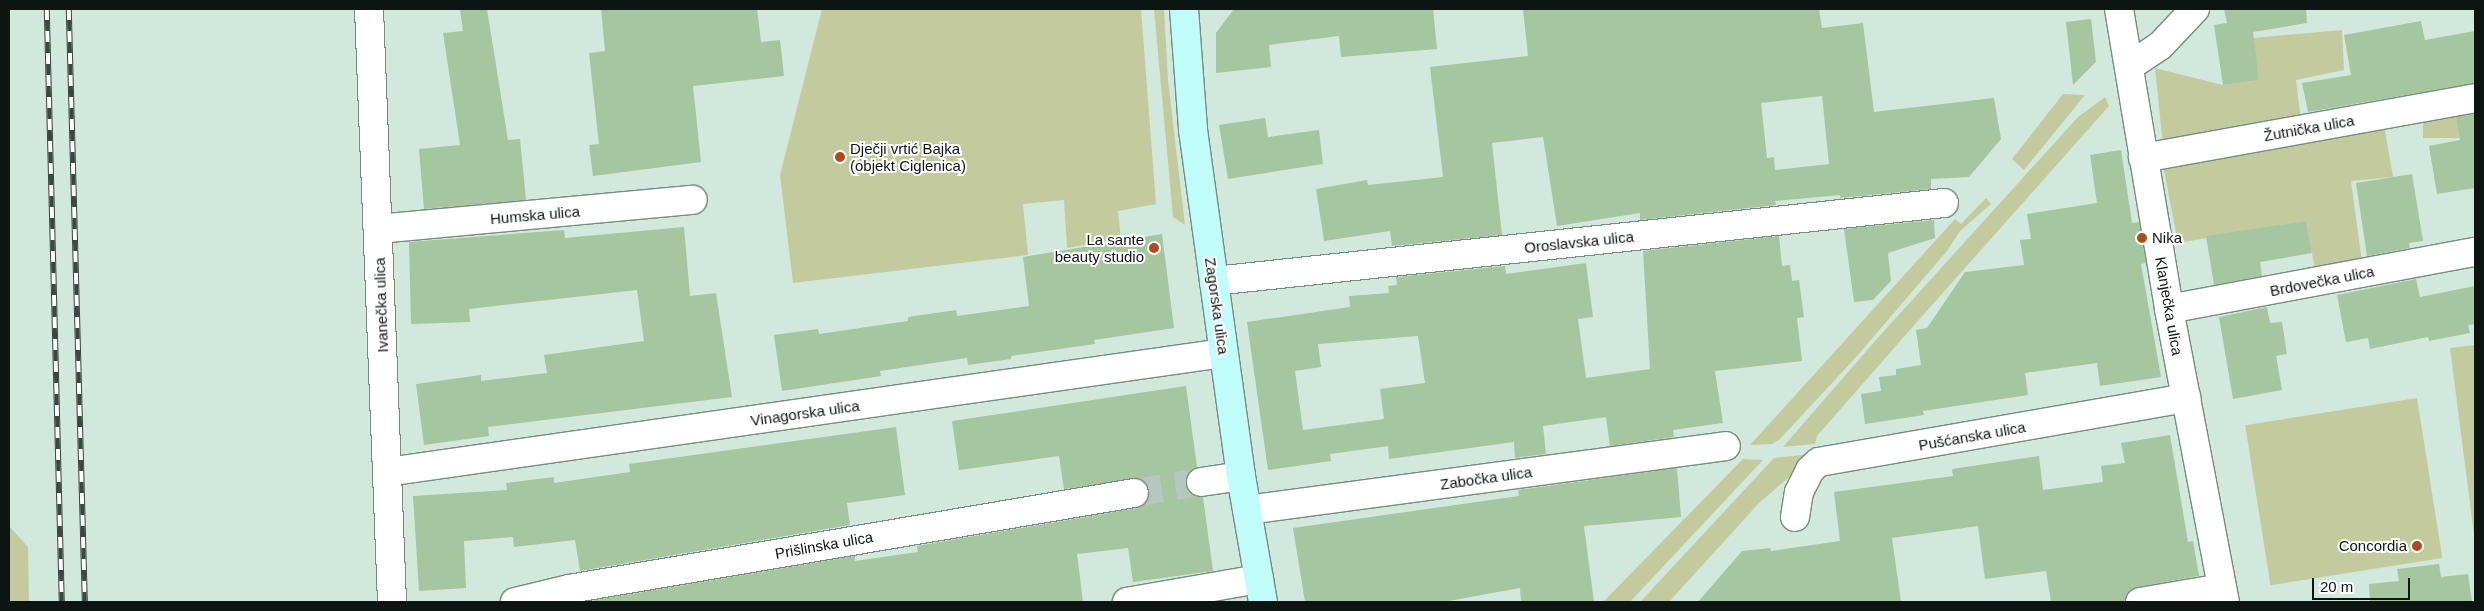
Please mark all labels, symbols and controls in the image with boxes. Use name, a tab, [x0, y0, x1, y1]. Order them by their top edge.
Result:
street label: Žutnička ulica	[2262, 111, 2356, 145]
place label: Dječji vrtić Bajka (objekt Ciglenica)	[850, 139, 966, 174]
marker: Dječji vrtić Bajka (objekt Ciglenica)	[834, 151, 846, 163]
street label: Humska ulica	[489, 202, 581, 228]
street label: Oroslavska ulica	[1523, 227, 1635, 257]
place label: Nika	[2152, 229, 2182, 247]
place label: La sante beauty studio	[1055, 230, 1144, 265]
marker: Nika	[2136, 232, 2148, 244]
marker: La sante beauty studio	[1148, 242, 1160, 254]
street label: Klanječka ulica	[2151, 255, 2187, 357]
street label: Zagorska ulica	[1201, 256, 1233, 356]
street label: Ivanečka ulica	[370, 257, 392, 353]
street label: Brdovečka ulica	[2268, 262, 2376, 300]
street label: Vinagorska ulica	[749, 396, 861, 430]
street label: Pušćanska ulica	[1917, 418, 2027, 454]
street label: Zabočka ulica	[1439, 463, 1533, 493]
street label: Prišlinska ulica	[774, 528, 874, 562]
place label: Concordia	[2339, 537, 2407, 555]
marker: Concordia	[2411, 540, 2423, 552]
scale bar	[2314, 568, 2412, 600]
text: 20 m	[2320, 578, 2353, 595]

